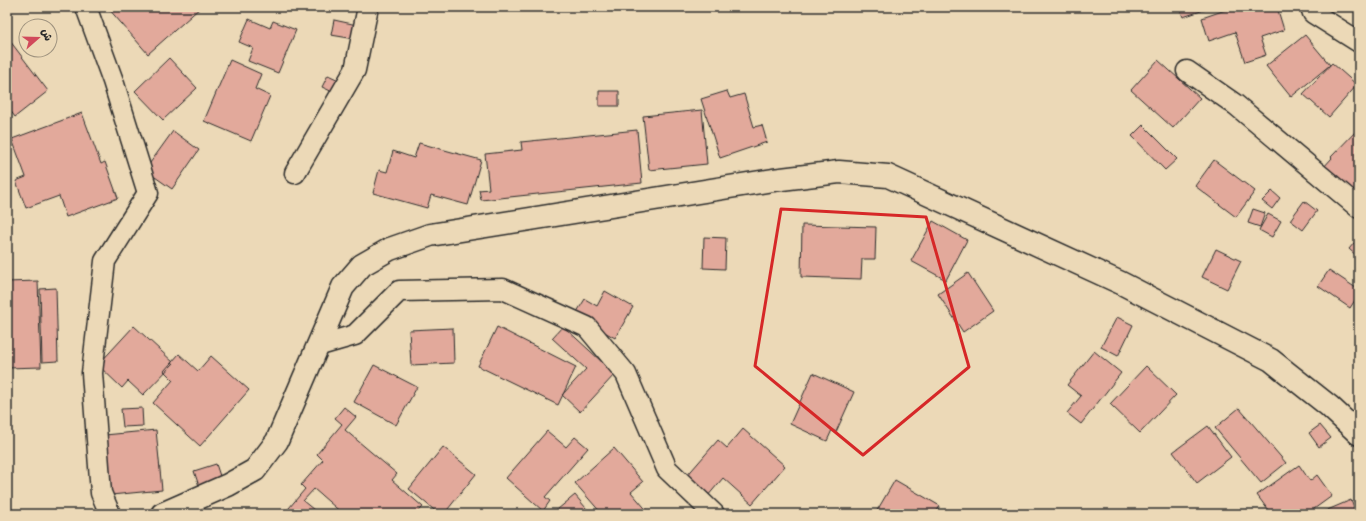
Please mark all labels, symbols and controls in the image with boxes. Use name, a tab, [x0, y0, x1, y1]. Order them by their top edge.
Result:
north arrow	[18, 18, 58, 58]
text: ش	[36, 27, 55, 44]

